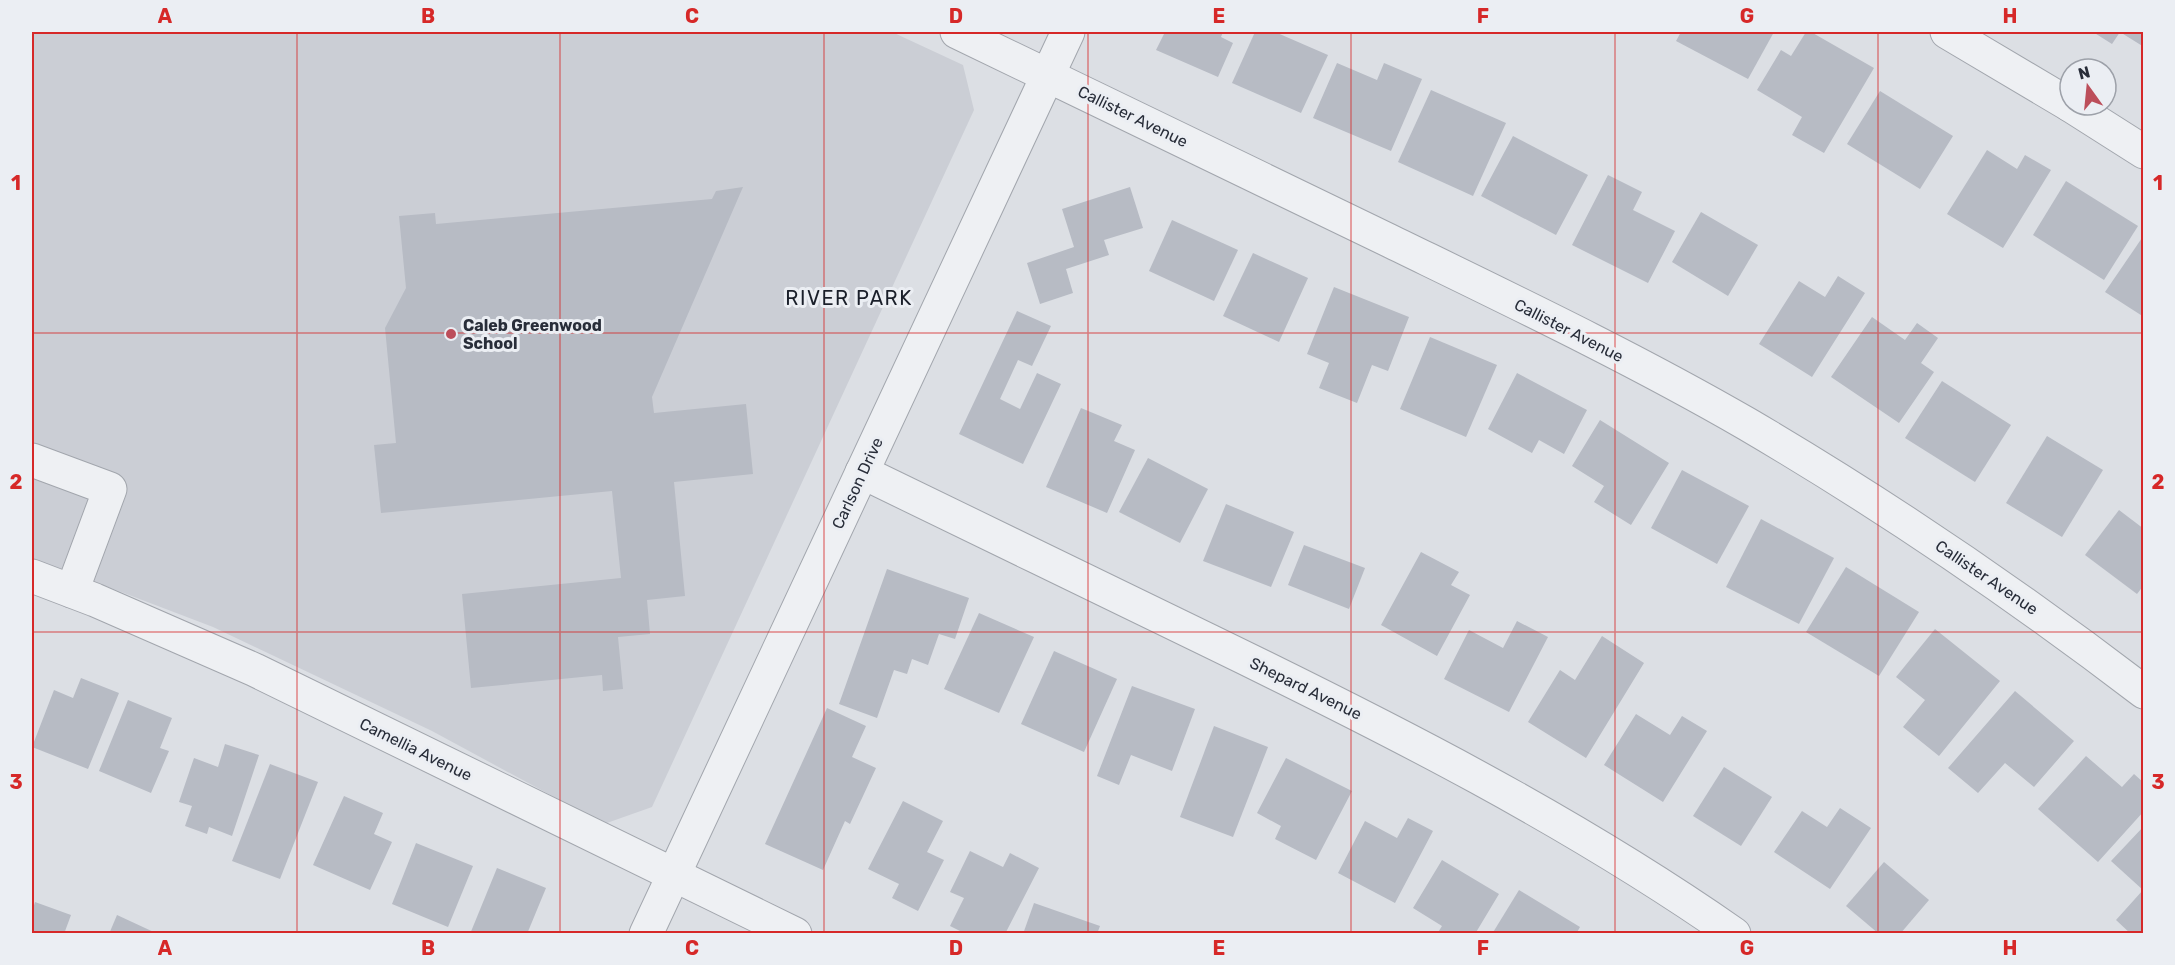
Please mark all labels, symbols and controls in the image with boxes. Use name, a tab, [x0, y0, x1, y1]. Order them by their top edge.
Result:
text: A	[158, 4, 173, 28]
text: B	[421, 4, 435, 28]
text: C	[685, 4, 699, 28]
text: D	[949, 4, 963, 28]
text: E	[1213, 4, 1225, 28]
text: F	[1477, 4, 1489, 28]
text: G	[1740, 4, 1754, 28]
text: H	[2003, 4, 2017, 28]
north arrow	[2058, 57, 2118, 117]
text: N	[2076, 62, 2092, 84]
street label: Callister Avenue	[1075, 82, 1191, 151]
text: 1	[11, 171, 21, 195]
text: 1	[2153, 171, 2163, 195]
district label: RIVER PARK	[785, 286, 913, 310]
street label: Callister Avenue	[1511, 295, 1626, 366]
place label: Caleb Greenwood School	[463, 316, 602, 353]
marker: Caleb Greenwood School	[444, 327, 458, 341]
street label: Carlson Drive	[828, 434, 887, 532]
text: 2	[10, 470, 23, 494]
text: 2	[2152, 470, 2165, 494]
street label: Callister Avenue	[1932, 536, 2042, 619]
street label: Shepard Avenue	[1247, 653, 1365, 724]
street label: Camellia Avenue	[356, 714, 475, 785]
text: 3	[9, 770, 23, 794]
text: 3	[2151, 770, 2165, 794]
text: A	[158, 936, 173, 960]
text: B	[421, 936, 435, 960]
text: C	[685, 936, 699, 960]
text: D	[949, 936, 963, 960]
text: E	[1213, 936, 1225, 960]
text: F	[1477, 936, 1489, 960]
text: G	[1740, 936, 1754, 960]
text: H	[2003, 936, 2017, 960]

